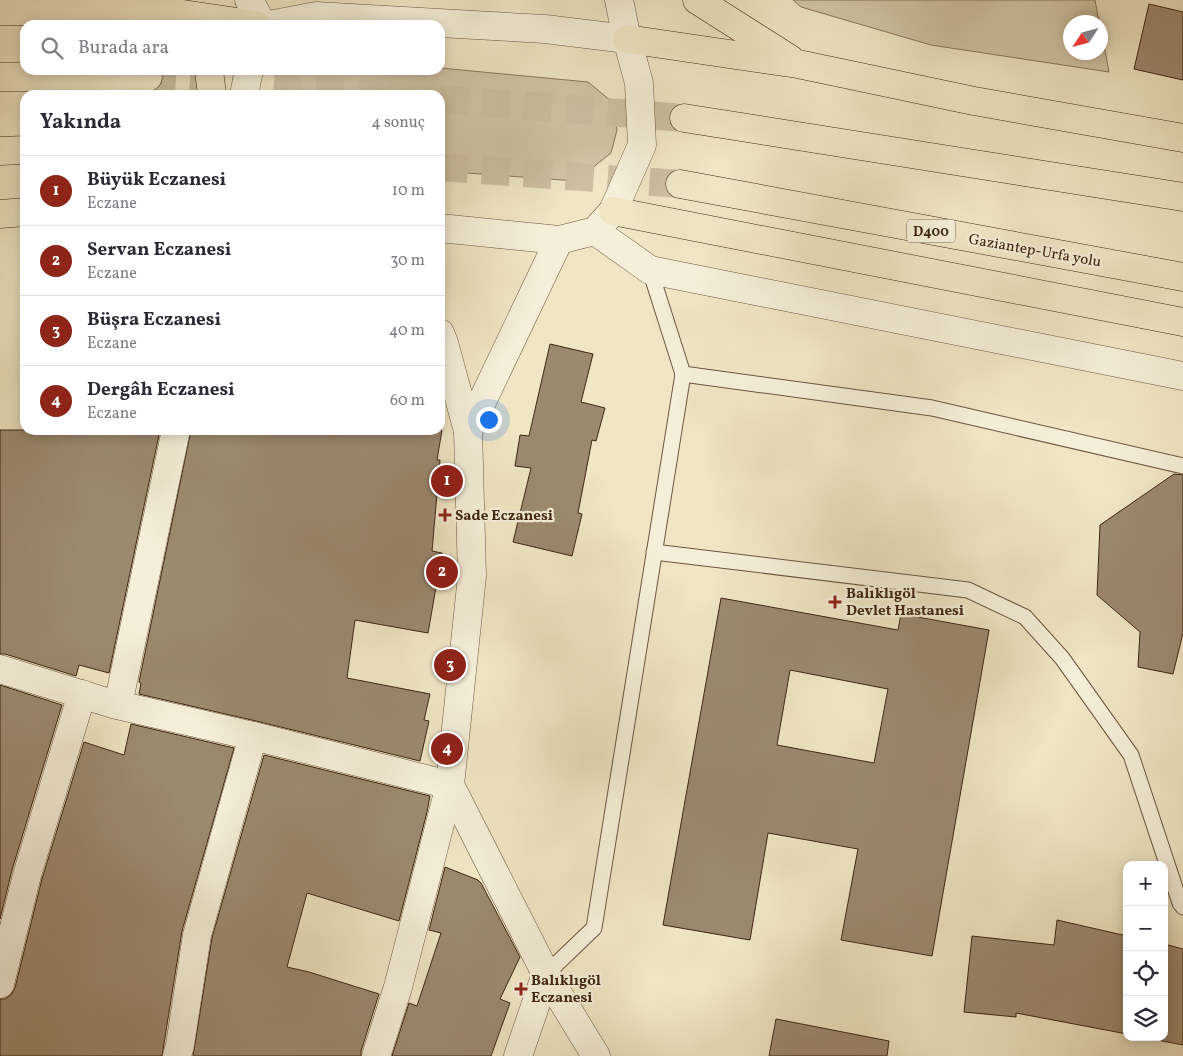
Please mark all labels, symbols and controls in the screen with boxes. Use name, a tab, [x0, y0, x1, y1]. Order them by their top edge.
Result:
north arrow	[1063, 15, 1108, 60]
search box	[20, 20, 445, 75]
icon: search	[38, 34, 66, 62]
text: Burada ara	[78, 35, 169, 61]
text: Yakında	[40, 108, 121, 137]
text: 4 sonuç	[371, 112, 425, 134]
text: Büyük Eczanesi	[87, 167, 226, 193]
text: 1	[53, 180, 59, 202]
text: 10 m	[392, 180, 425, 202]
text: Eczane	[87, 193, 137, 215]
road number: D400	[907, 220, 955, 242]
street label: Gaziantep-Urfa yolu	[967, 229, 1103, 273]
text: Servan Eczanesi	[87, 237, 231, 263]
text: 2	[52, 250, 60, 272]
text: 30 m	[390, 250, 425, 272]
text: Eczane	[87, 263, 137, 285]
text: Büşra Eczanesi	[87, 307, 221, 333]
text: 3	[52, 320, 60, 342]
text: 40 m	[389, 320, 425, 342]
text: Eczane	[87, 333, 137, 355]
text: Dergâh Eczanesi	[87, 377, 235, 403]
text: 4	[51, 390, 61, 412]
text: 60 m	[390, 390, 425, 412]
text: Eczane	[87, 403, 137, 425]
your location	[476, 407, 502, 433]
pin: 1	[431, 462, 463, 500]
place label: Sade Eczanesi	[455, 506, 553, 527]
marker: Sade Eczanesi	[439, 509, 451, 521]
pin: 2	[426, 553, 458, 591]
place label: Balıklıgöl Devlet Hastanesi	[846, 584, 964, 622]
marker: Balıklıgöl Devlet Hastanesi	[828, 595, 842, 609]
pin: 3	[434, 646, 466, 684]
pin: 4	[431, 730, 463, 768]
map controls	[1123, 861, 1168, 1041]
button: +	[1123, 861, 1168, 906]
button: −	[1123, 906, 1168, 951]
button: locate	[1123, 951, 1168, 996]
place label: Balıklıgöl Eczanesi	[531, 971, 601, 1009]
marker: Balıklıgöl Eczanesi	[515, 983, 527, 995]
button: layers	[1123, 996, 1168, 1041]

